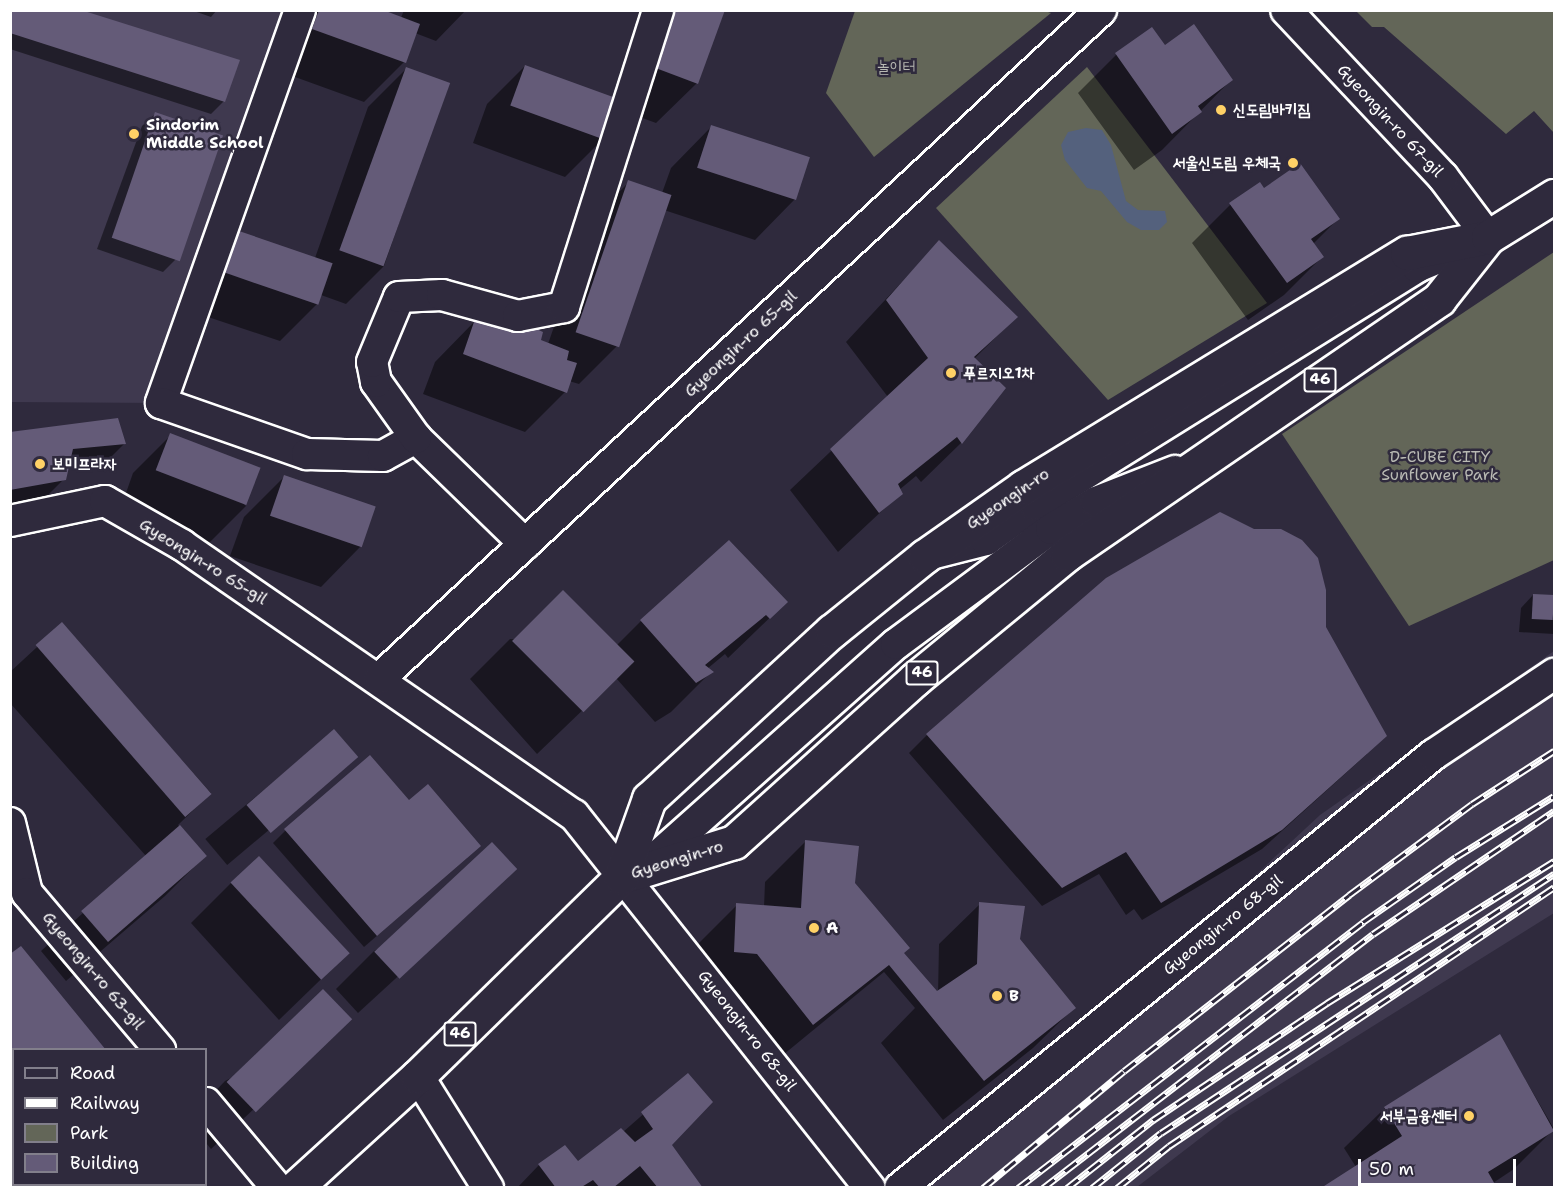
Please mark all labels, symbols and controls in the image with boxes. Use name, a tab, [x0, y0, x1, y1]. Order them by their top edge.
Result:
park label: 놀이터	[877, 57, 915, 77]
street label: Gyeongin-ro 67-gil	[1333, 61, 1447, 181]
place label: 신도림바키짐	[1233, 100, 1310, 120]
marker: 신도림바키짐	[1214, 103, 1228, 117]
place label: Sindorim Middle School	[146, 115, 264, 153]
marker: Sindorim Middle School	[127, 127, 141, 141]
place label: 서울신도림 우체국	[1172, 153, 1281, 173]
marker: 서울신도림 우체국	[1286, 156, 1300, 170]
street label: Gyeongin-ro 65-gil	[681, 287, 801, 401]
place label: 푸르지오1차	[963, 363, 1035, 383]
marker: 푸르지오1차	[944, 366, 958, 380]
road number: 46	[1304, 368, 1336, 392]
park label: D-CUBE CITY Sunflower Park	[1381, 447, 1499, 485]
place label: 보미프라자	[52, 454, 116, 474]
marker: 보미프라자	[33, 457, 47, 471]
street label: Gyeongin-ro	[963, 464, 1053, 534]
street label: Gyeongin-ro 65-gil	[136, 515, 270, 609]
road number: 46	[906, 661, 938, 685]
street label: Gyeongin-ro	[628, 837, 726, 883]
street label: Gyeongin-ro 68-gil	[1159, 871, 1287, 979]
street label: Gyeongin-ro 63-gil	[38, 908, 148, 1034]
place label: A	[826, 918, 838, 938]
marker: A	[807, 921, 821, 935]
street label: Gyeongin-ro 68-gil	[694, 967, 800, 1095]
place label: B	[1009, 986, 1019, 1006]
marker: B	[990, 989, 1004, 1003]
road number: 46	[444, 1022, 476, 1046]
legend	[12, 1048, 207, 1186]
text: Road	[70, 1061, 115, 1085]
text: Railway	[70, 1091, 140, 1115]
place label: 서부금융센터	[1380, 1106, 1457, 1126]
marker: 서부금융센터	[1462, 1109, 1476, 1123]
text: Park	[70, 1121, 109, 1145]
scale bar	[1361, 1147, 1518, 1185]
text: Building	[70, 1151, 139, 1175]
text: 50 m	[1369, 1157, 1414, 1181]

